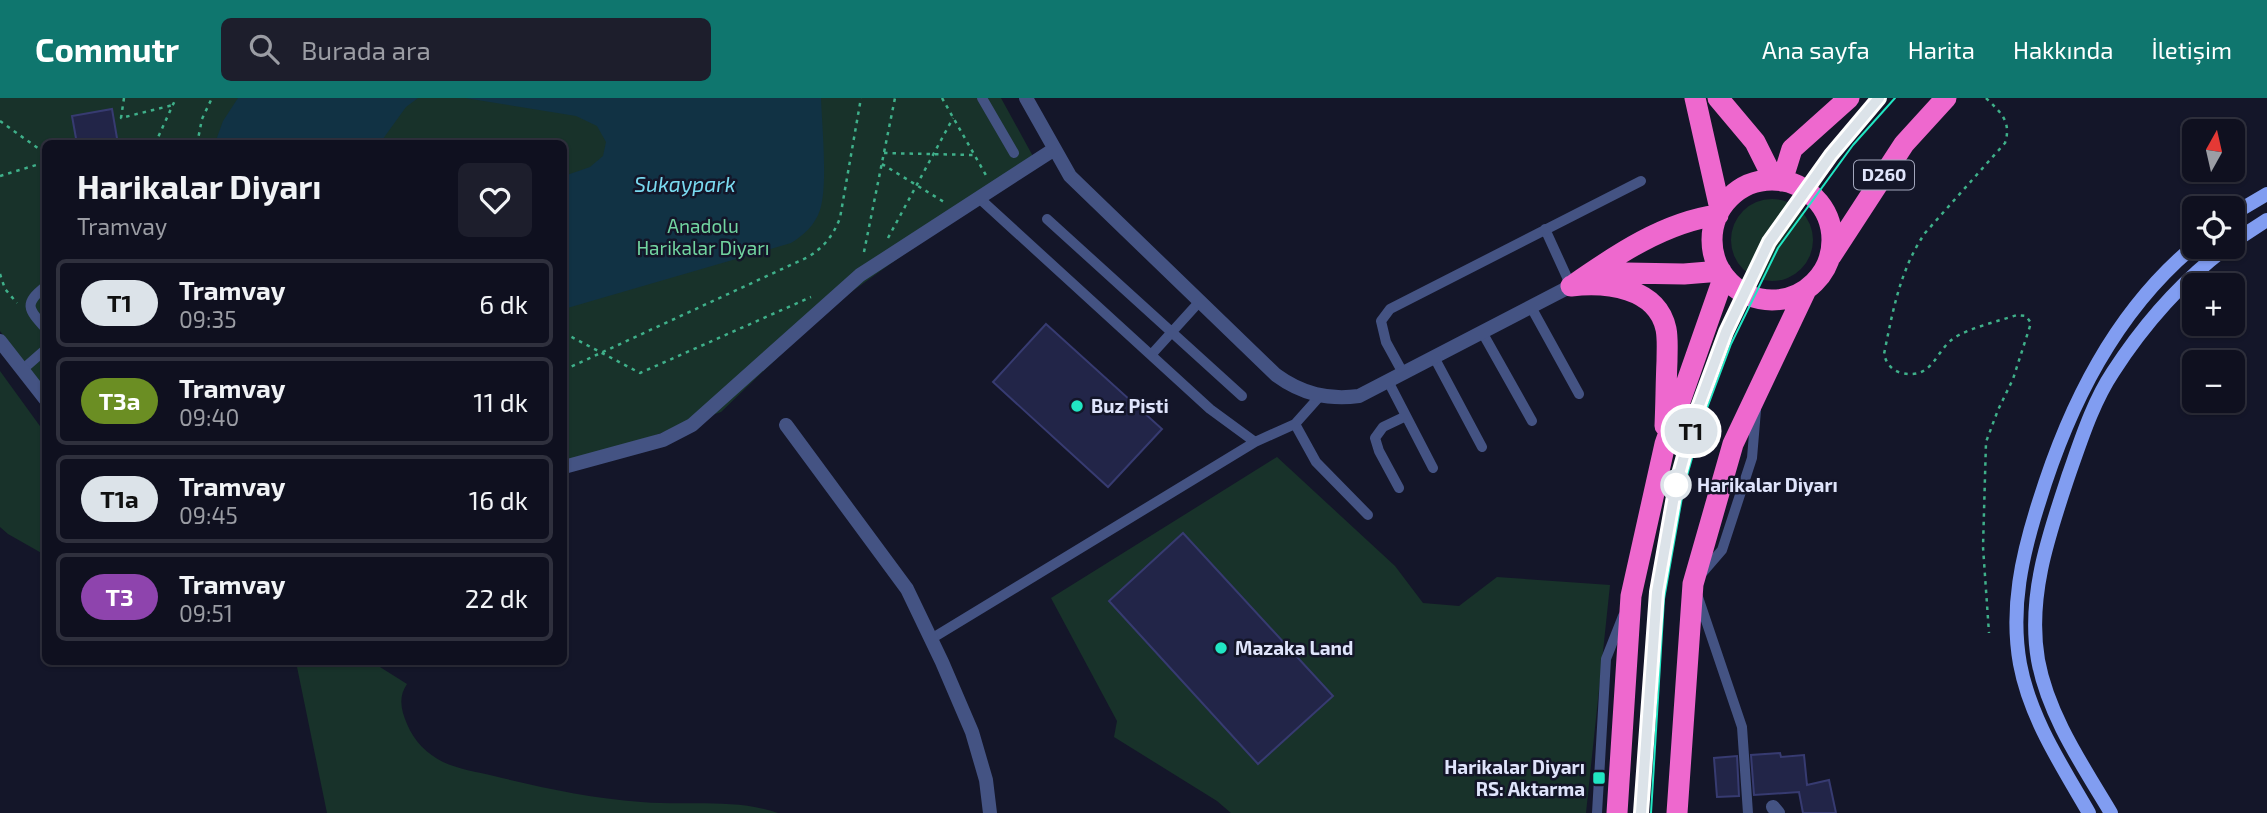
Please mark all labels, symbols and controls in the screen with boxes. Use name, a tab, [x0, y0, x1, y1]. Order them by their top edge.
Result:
search box	[221, 18, 711, 81]
text: Commutr	[35, 29, 179, 69]
icon: search	[245, 30, 283, 68]
text: Burada ara	[301, 34, 431, 65]
text: Ana sayfa	[1762, 35, 1870, 64]
text: Harita	[1908, 35, 1975, 64]
text: Hakkında	[2013, 35, 2113, 64]
text: İletişim	[2151, 35, 2232, 64]
north arrow	[2182, 119, 2245, 182]
map controls	[2182, 119, 2245, 413]
road number: D260	[1854, 160, 1914, 190]
button: heart	[458, 163, 532, 237]
text: Harikalar Diyarı	[77, 166, 321, 206]
water label: Sukaypark	[634, 171, 736, 197]
button: locate	[2182, 196, 2245, 259]
text: Tramvay	[77, 212, 167, 240]
park label: Anadolu Harikalar Diyarı	[636, 214, 770, 259]
button: +	[2182, 273, 2245, 336]
text: Tramvay	[179, 274, 285, 305]
text: T1	[107, 288, 132, 317]
text: 6 dk	[479, 288, 528, 319]
text: 09:35	[179, 305, 237, 333]
button: −	[2182, 350, 2245, 413]
text: Tramvay	[179, 372, 285, 403]
text: T3a	[99, 386, 140, 415]
text: 11 dk	[473, 386, 528, 417]
place label: Buz Pisti	[1091, 394, 1169, 417]
marker: Buz Pisti	[1069, 398, 1085, 414]
text: 09:40	[179, 403, 239, 431]
line badge: T1	[1660, 408, 1722, 454]
text: T1	[1679, 416, 1703, 445]
text: Tramvay	[179, 470, 285, 501]
marker: Harikalar Diyarı	[1661, 470, 1691, 500]
place label: Harikalar Diyarı	[1697, 473, 1838, 497]
text: T1a	[100, 484, 139, 513]
text: 16 dk	[469, 484, 528, 515]
text: 09:45	[179, 501, 238, 529]
text: Tramvay	[179, 568, 285, 599]
text: T3	[105, 582, 134, 611]
text: 22 dk	[465, 582, 528, 613]
text: 09:51	[179, 599, 233, 627]
place label: Mazaka Land	[1235, 636, 1353, 659]
marker: Mazaka Land	[1213, 640, 1229, 656]
place label: Harikalar Diyarı RS: Aktarma	[1444, 755, 1585, 800]
marker: Harikalar Diyarı RS: Aktarma	[1591, 770, 1607, 786]

